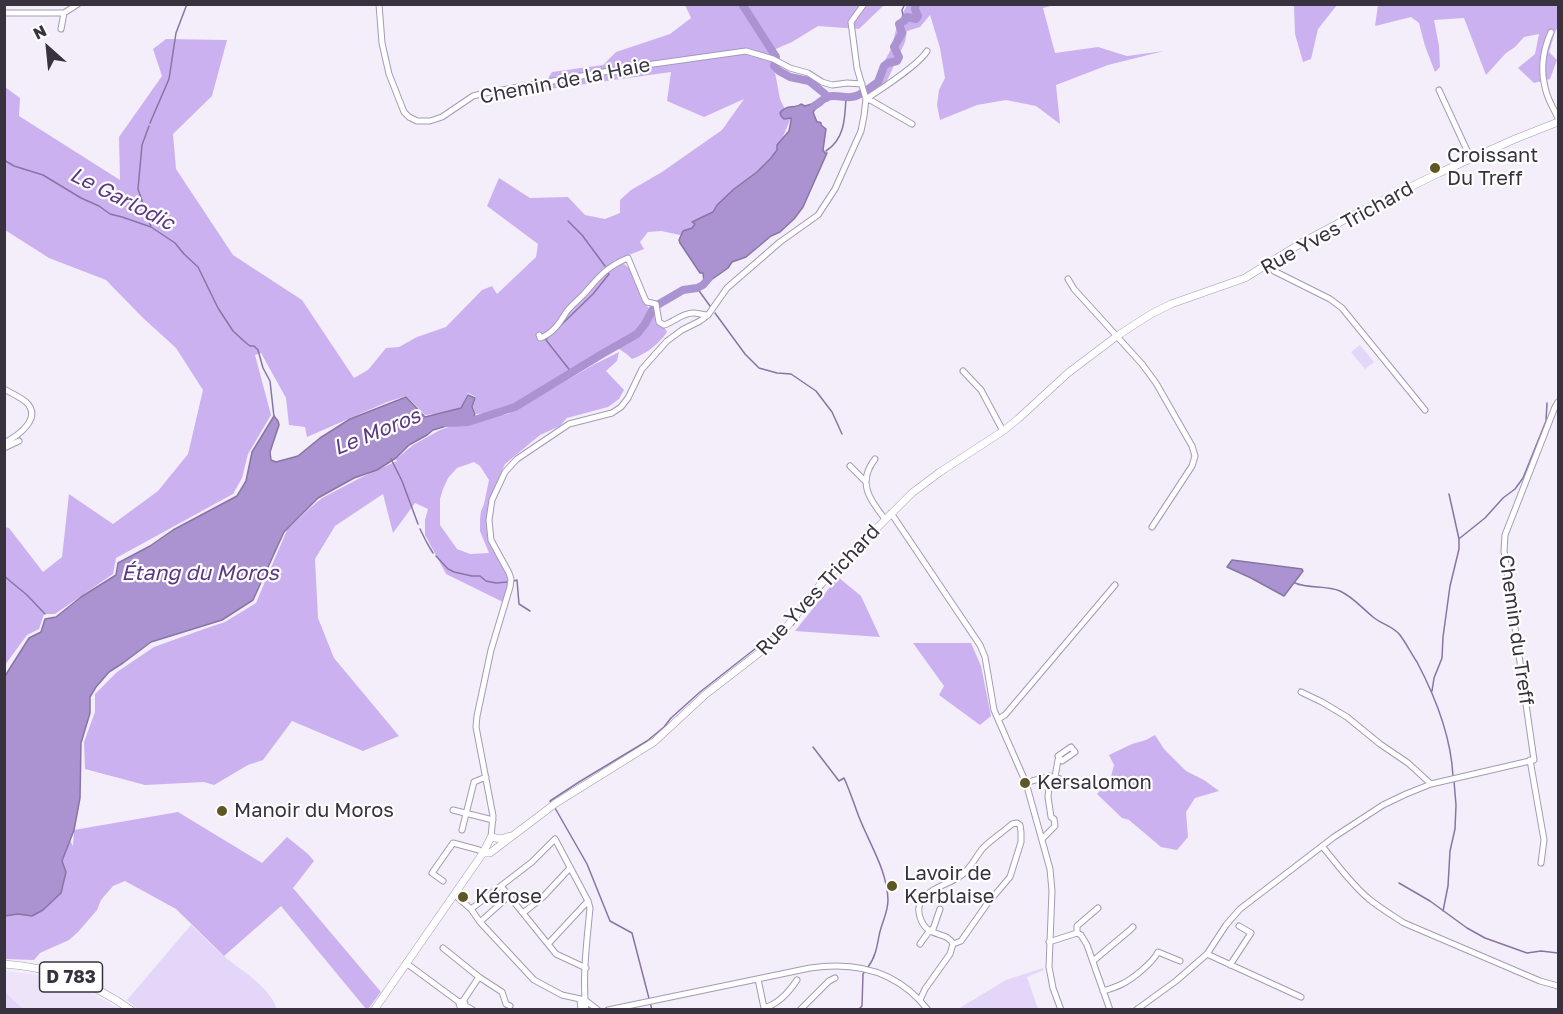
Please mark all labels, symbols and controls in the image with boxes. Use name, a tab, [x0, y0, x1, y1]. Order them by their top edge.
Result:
north arrow	[18, 18, 78, 78]
text: N	[30, 20, 50, 44]
street label: Chemin de la Haie	[478, 53, 652, 109]
place label: Croissant Du Treff	[1447, 144, 1538, 191]
marker: Croissant Du Treff	[1428, 161, 1442, 175]
water label: Le Garlodic	[66, 162, 178, 236]
street label: Rue Yves Trichard	[1257, 176, 1417, 280]
water label: Le Moros	[330, 403, 424, 461]
street label: Rue Yves Trichard	[751, 519, 885, 661]
street label: Chemin du Treff	[1494, 553, 1538, 707]
water label: Étang du Moros	[121, 560, 279, 586]
place label: Kersalomon	[1037, 771, 1152, 795]
marker: Kersalomon	[1018, 776, 1032, 790]
place label: Manoir du Moros	[234, 799, 394, 823]
marker: Manoir du Moros	[215, 804, 229, 818]
place label: Lavoir de Kerblaise	[904, 862, 994, 909]
marker: Lavoir de Kerblaise	[885, 879, 899, 893]
place label: Kérose	[475, 885, 542, 909]
marker: Kérose	[456, 890, 470, 904]
road number: D 783	[40, 962, 103, 992]

